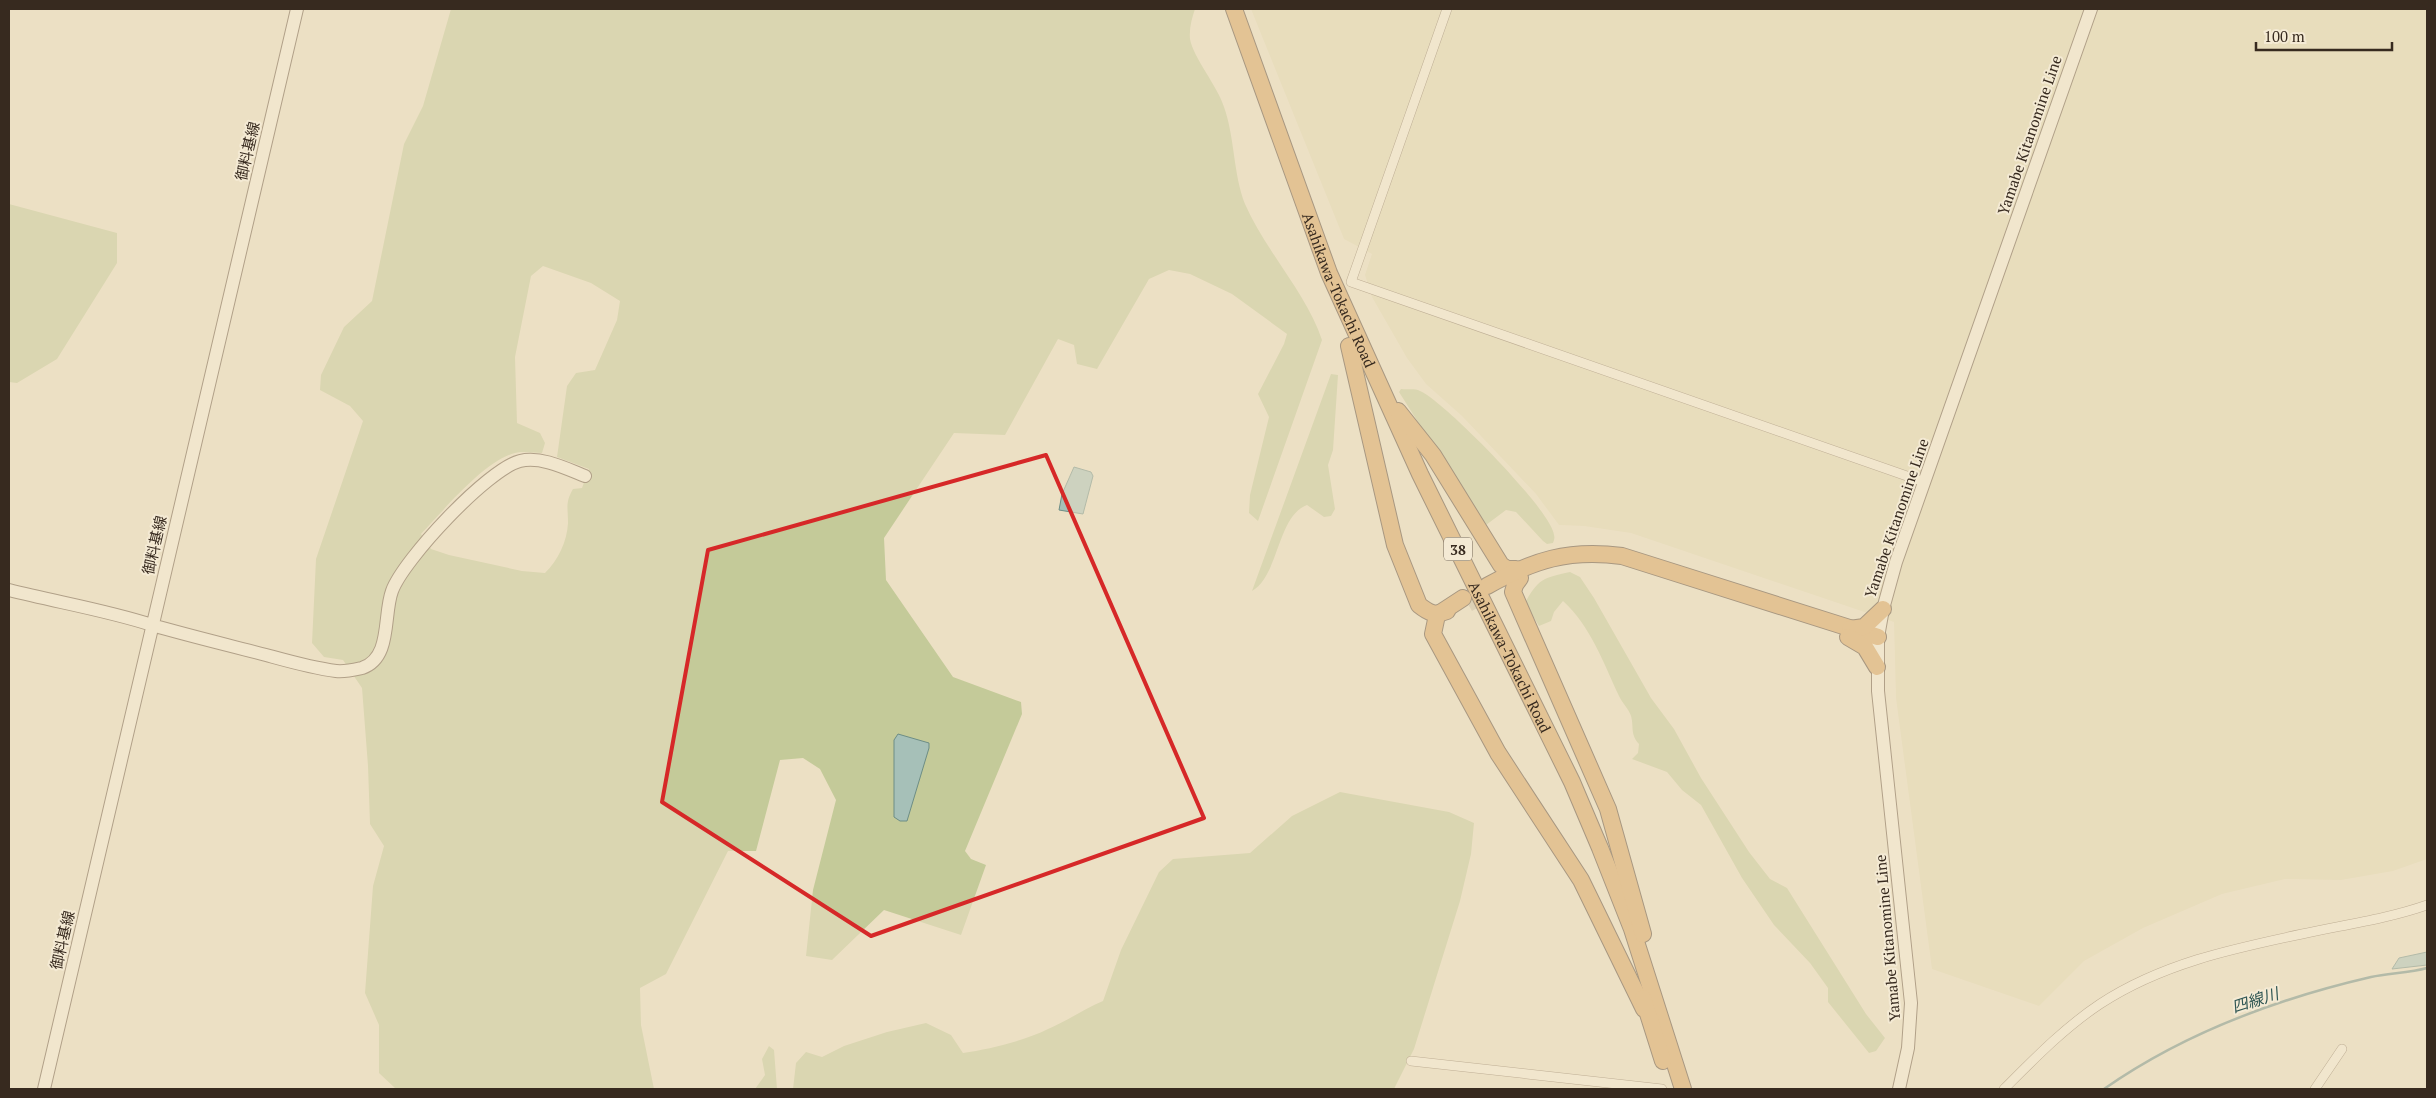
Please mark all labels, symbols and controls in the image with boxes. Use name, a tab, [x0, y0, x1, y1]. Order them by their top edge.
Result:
scale bar	[2256, 20, 2392, 52]
text: 100 m	[2264, 26, 2305, 46]
street label: Yamabe Kitanomine Line	[1992, 53, 2066, 217]
street label: 御料基線	[231, 120, 263, 182]
street label: Asahikawa-Tokachi Road	[1298, 210, 1380, 371]
street label: Yamabe Kitanomine Line	[1859, 436, 1933, 600]
street label: 御料基線	[138, 514, 170, 576]
road number: 38	[1444, 538, 1472, 560]
street label: Asahikawa-Tokachi Road	[1464, 578, 1556, 736]
street label: Yamabe Kitanomine Line	[1870, 854, 1904, 1022]
street label: 御料基線	[46, 909, 78, 971]
water label: 四線川	[2229, 982, 2283, 1018]

